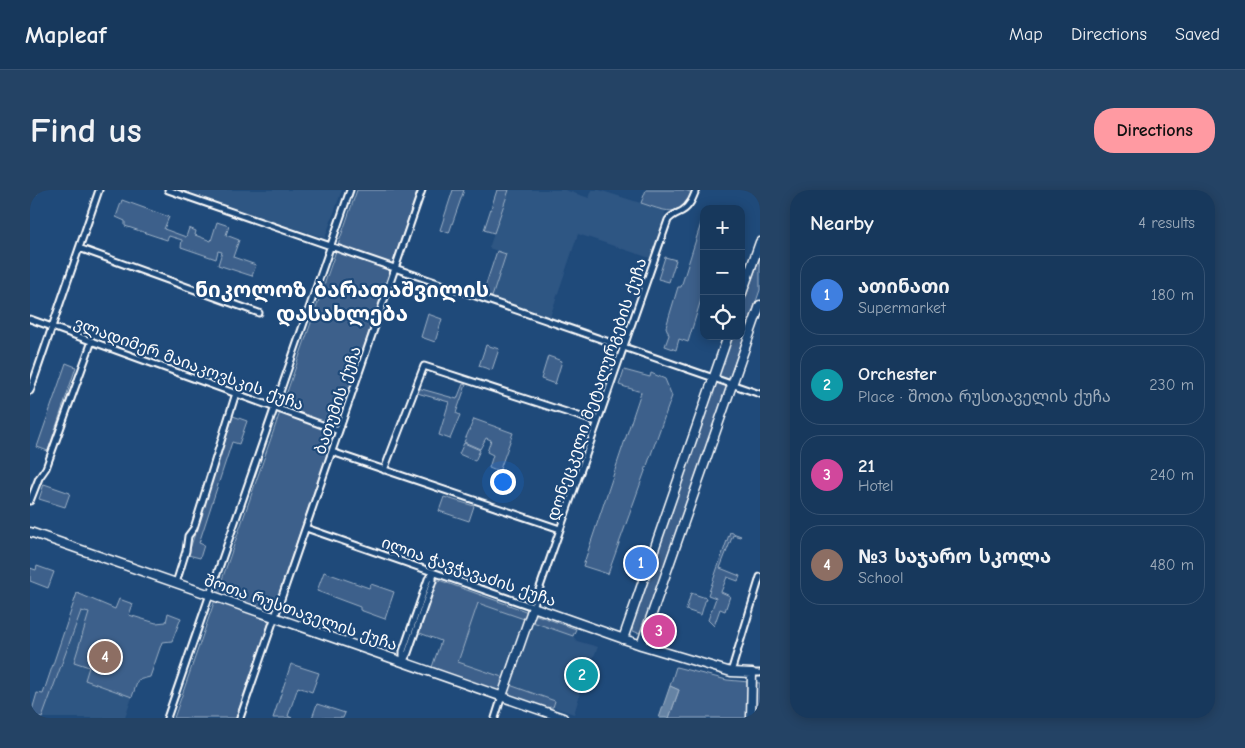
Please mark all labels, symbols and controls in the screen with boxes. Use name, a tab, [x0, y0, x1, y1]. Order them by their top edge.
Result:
text: Mapleaf	[25, 21, 106, 49]
text: Map	[1009, 24, 1043, 45]
text: Directions	[1071, 24, 1147, 45]
text: Saved	[1175, 24, 1220, 45]
button: Directions	[1094, 108, 1215, 153]
text: Find us	[30, 110, 142, 151]
map controls	[700, 205, 745, 340]
button: +	[700, 205, 745, 250]
text: Nearby	[810, 211, 874, 235]
text: 4 results	[1138, 214, 1195, 232]
button: −	[700, 250, 745, 295]
street label: დონეცკელი მეტალურგების ქუჩა	[543, 256, 651, 523]
text: ათინათი	[858, 276, 950, 298]
district label: ნიკოლოზ ბარათაშვილის დასახლება	[195, 278, 489, 327]
text: 1	[824, 286, 830, 304]
text: 180 m	[1151, 286, 1194, 304]
button: locate	[700, 295, 745, 340]
text: Supermarket	[858, 299, 946, 317]
street label: ვლადიმერ მაიაკოვსკის ქუჩა	[71, 314, 306, 415]
street label: ბათუმის ქუჩა	[311, 344, 365, 457]
text: Orchester	[858, 363, 936, 385]
text: 2	[823, 376, 831, 394]
text: 230 m	[1149, 376, 1194, 394]
text: Place · შოთა რუსთაველის ქუჩა	[858, 388, 1111, 406]
text: 21	[858, 455, 875, 477]
text: 3	[823, 466, 831, 484]
text: 240 m	[1150, 466, 1194, 484]
your location	[490, 469, 516, 495]
text: Hotel	[858, 477, 894, 495]
street label: ილია ჭავჭავაძის ქუჩა	[379, 534, 558, 611]
pin: 1	[625, 544, 657, 582]
text: №3 საჯარო სკოლა	[858, 546, 1051, 568]
text: 4	[823, 556, 831, 574]
text: 480 m	[1150, 556, 1194, 574]
text: School	[858, 569, 904, 587]
street label: შოთა რუსთაველის ქუჩა	[201, 571, 400, 655]
pin: 3	[643, 612, 675, 650]
pin: 4	[89, 638, 121, 676]
pin: 2	[566, 656, 598, 694]

